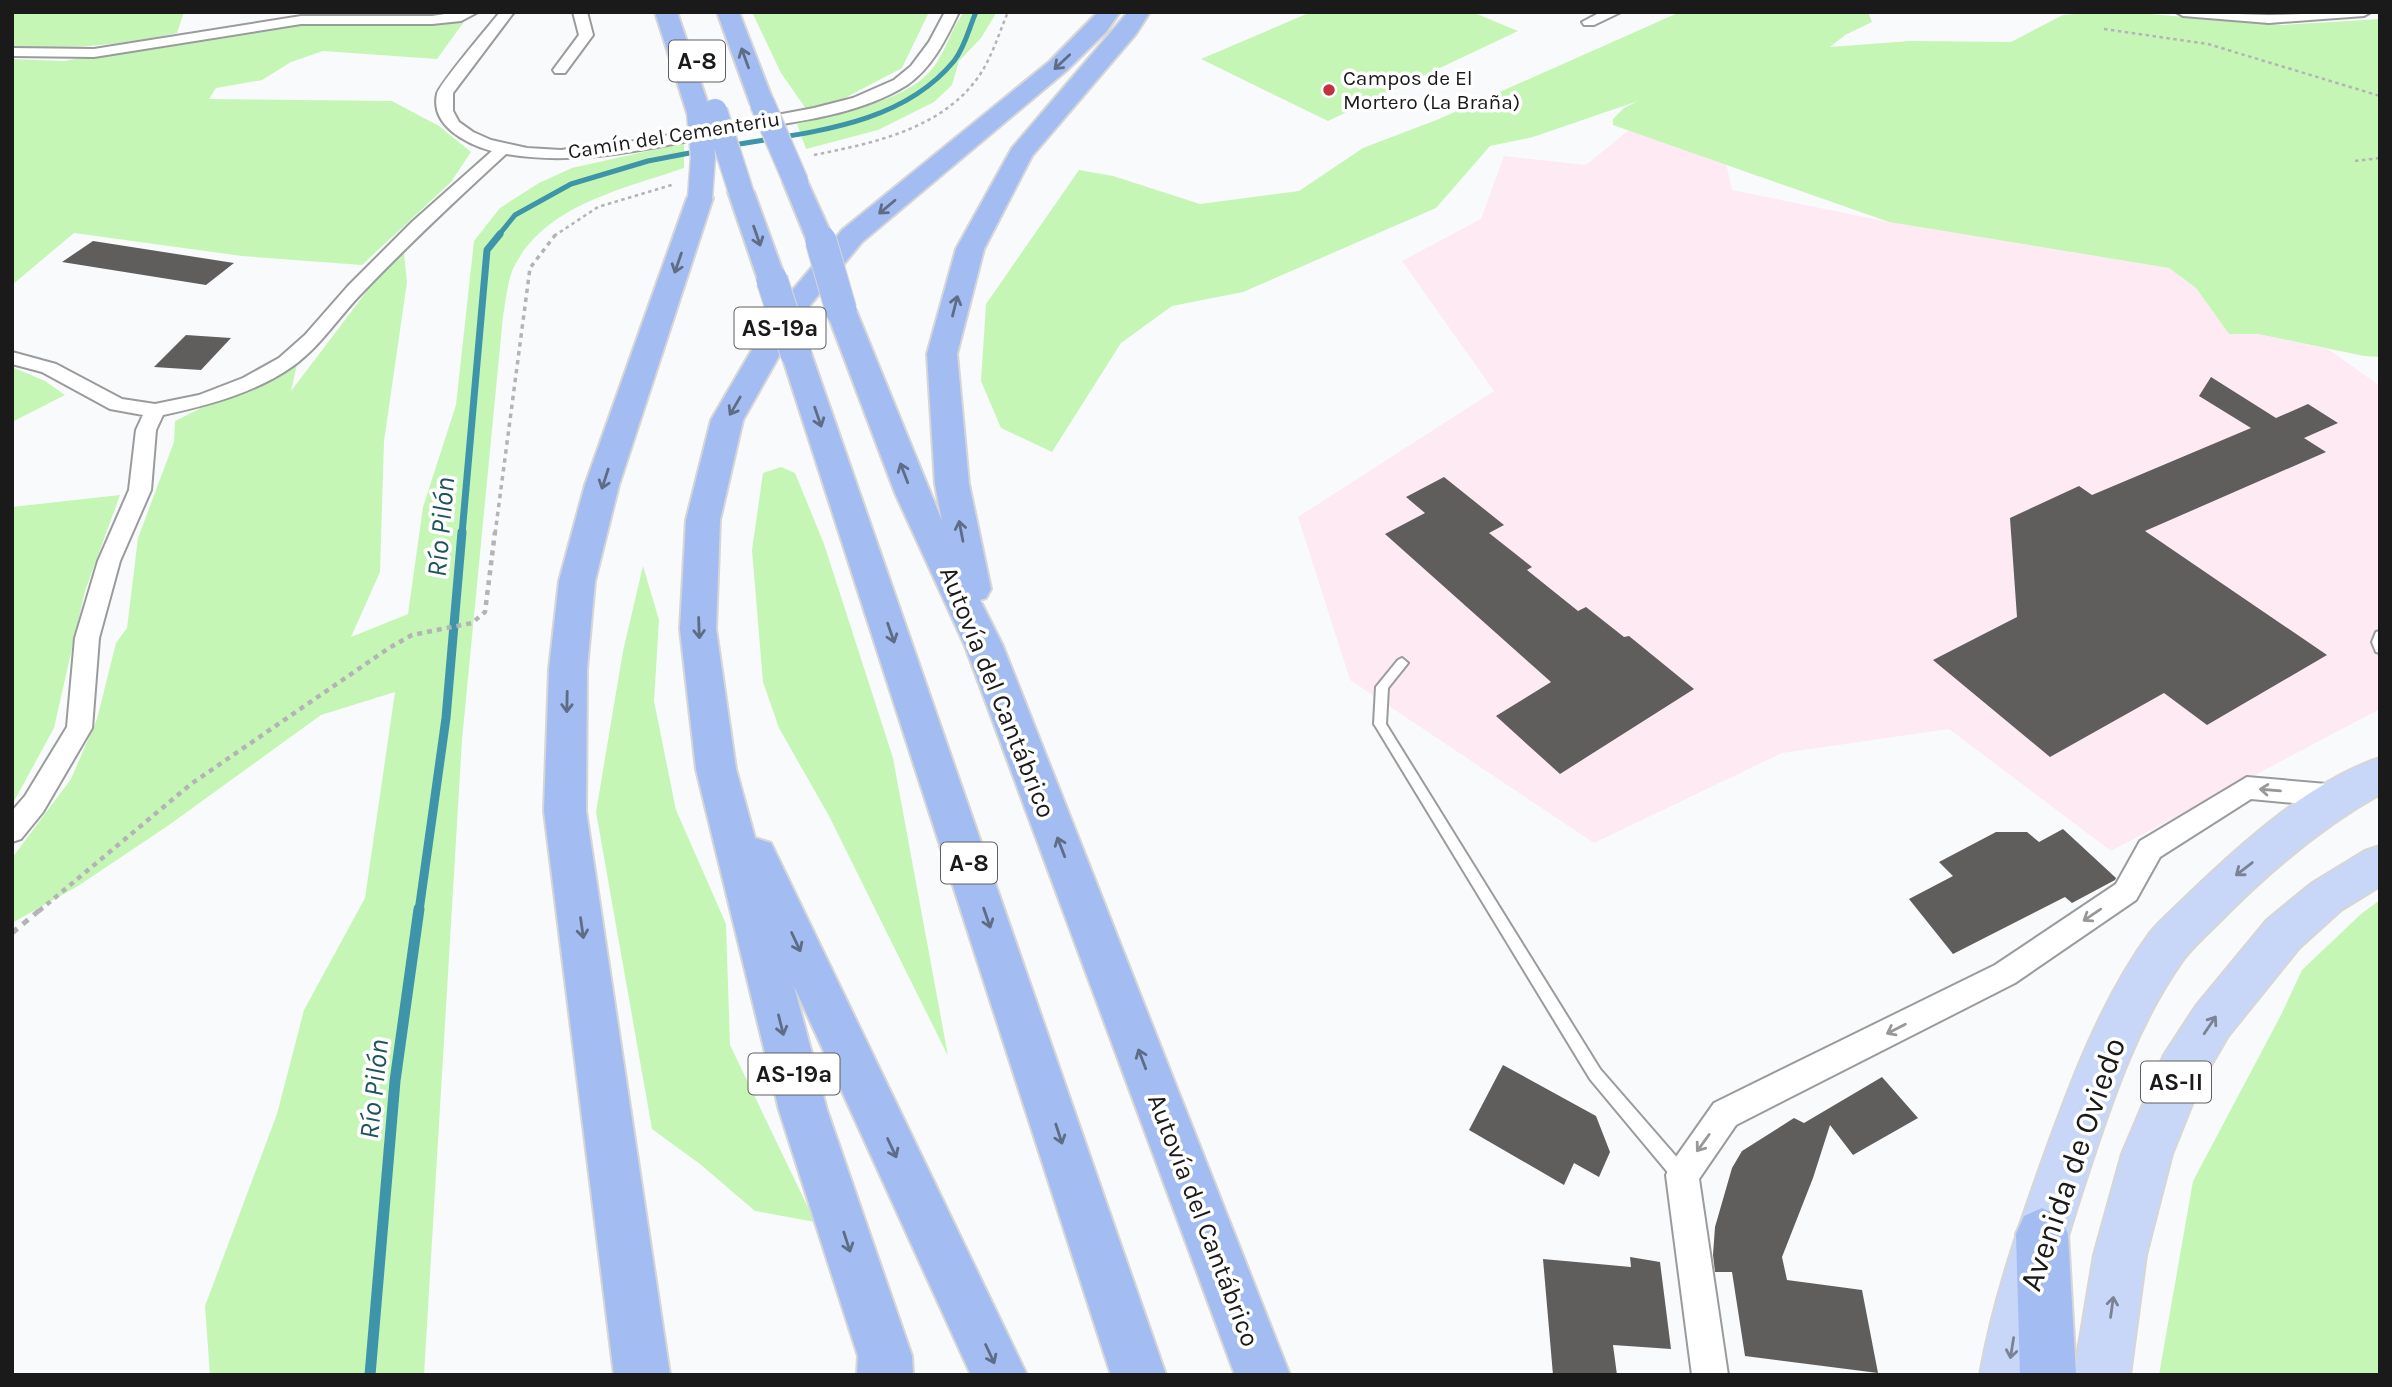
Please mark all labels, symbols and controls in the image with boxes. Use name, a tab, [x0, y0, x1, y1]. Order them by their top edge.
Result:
road number: A-8	[669, 40, 725, 82]
one-way arrow	[738, 47, 751, 69]
one-way arrow	[1053, 54, 1071, 70]
place label: Campos de El Mortero (La Braña)	[1343, 66, 1520, 114]
marker: Campos de El Mortero (La Braña)	[1321, 82, 1337, 98]
street label: Camín del Cementeriu	[566, 106, 782, 164]
one-way arrow	[879, 200, 897, 215]
one-way arrow	[752, 224, 764, 246]
one-way arrow	[671, 252, 684, 274]
one-way arrow	[949, 295, 962, 318]
road number: AS-19a	[734, 307, 826, 348]
one-way arrow	[728, 395, 742, 415]
one-way arrow	[813, 406, 825, 428]
one-way arrow	[896, 462, 909, 484]
one-way arrow	[597, 467, 610, 489]
water label: Río Pilón	[420, 476, 461, 578]
one-way arrow	[954, 520, 968, 543]
street label: Autovía del Cantábrico	[933, 562, 1062, 822]
one-way arrow	[693, 616, 706, 639]
one-way arrow	[886, 621, 898, 643]
one-way arrow	[560, 690, 574, 713]
one-way arrow	[2260, 783, 2282, 796]
one-way arrow	[1054, 837, 1066, 858]
road number: A-8	[941, 842, 997, 884]
one-way arrow	[2235, 861, 2253, 876]
one-way arrow	[982, 906, 994, 928]
one-way arrow	[2083, 908, 2102, 922]
one-way arrow	[576, 916, 589, 939]
one-way arrow	[790, 931, 803, 952]
one-way arrow	[775, 1013, 788, 1036]
one-way arrow	[2203, 1016, 2217, 1036]
one-way arrow	[1886, 1022, 1907, 1036]
street label: Avenida de Oviedo	[2012, 1033, 2133, 1296]
water label: Río Pilón	[352, 1037, 395, 1141]
one-way arrow	[1135, 1049, 1148, 1071]
road number: AS-19a	[748, 1054, 840, 1094]
road number: AS-II	[2141, 1062, 2211, 1102]
street label: Autovía del Cantábrico	[1141, 1089, 1266, 1351]
one-way arrow	[1054, 1122, 1066, 1144]
one-way arrow	[1696, 1133, 1710, 1152]
one-way arrow	[886, 1137, 899, 1158]
one-way arrow	[842, 1231, 854, 1253]
one-way arrow	[2106, 1296, 2119, 1319]
one-way arrow	[2005, 1336, 2018, 1358]
one-way arrow	[984, 1343, 997, 1364]

